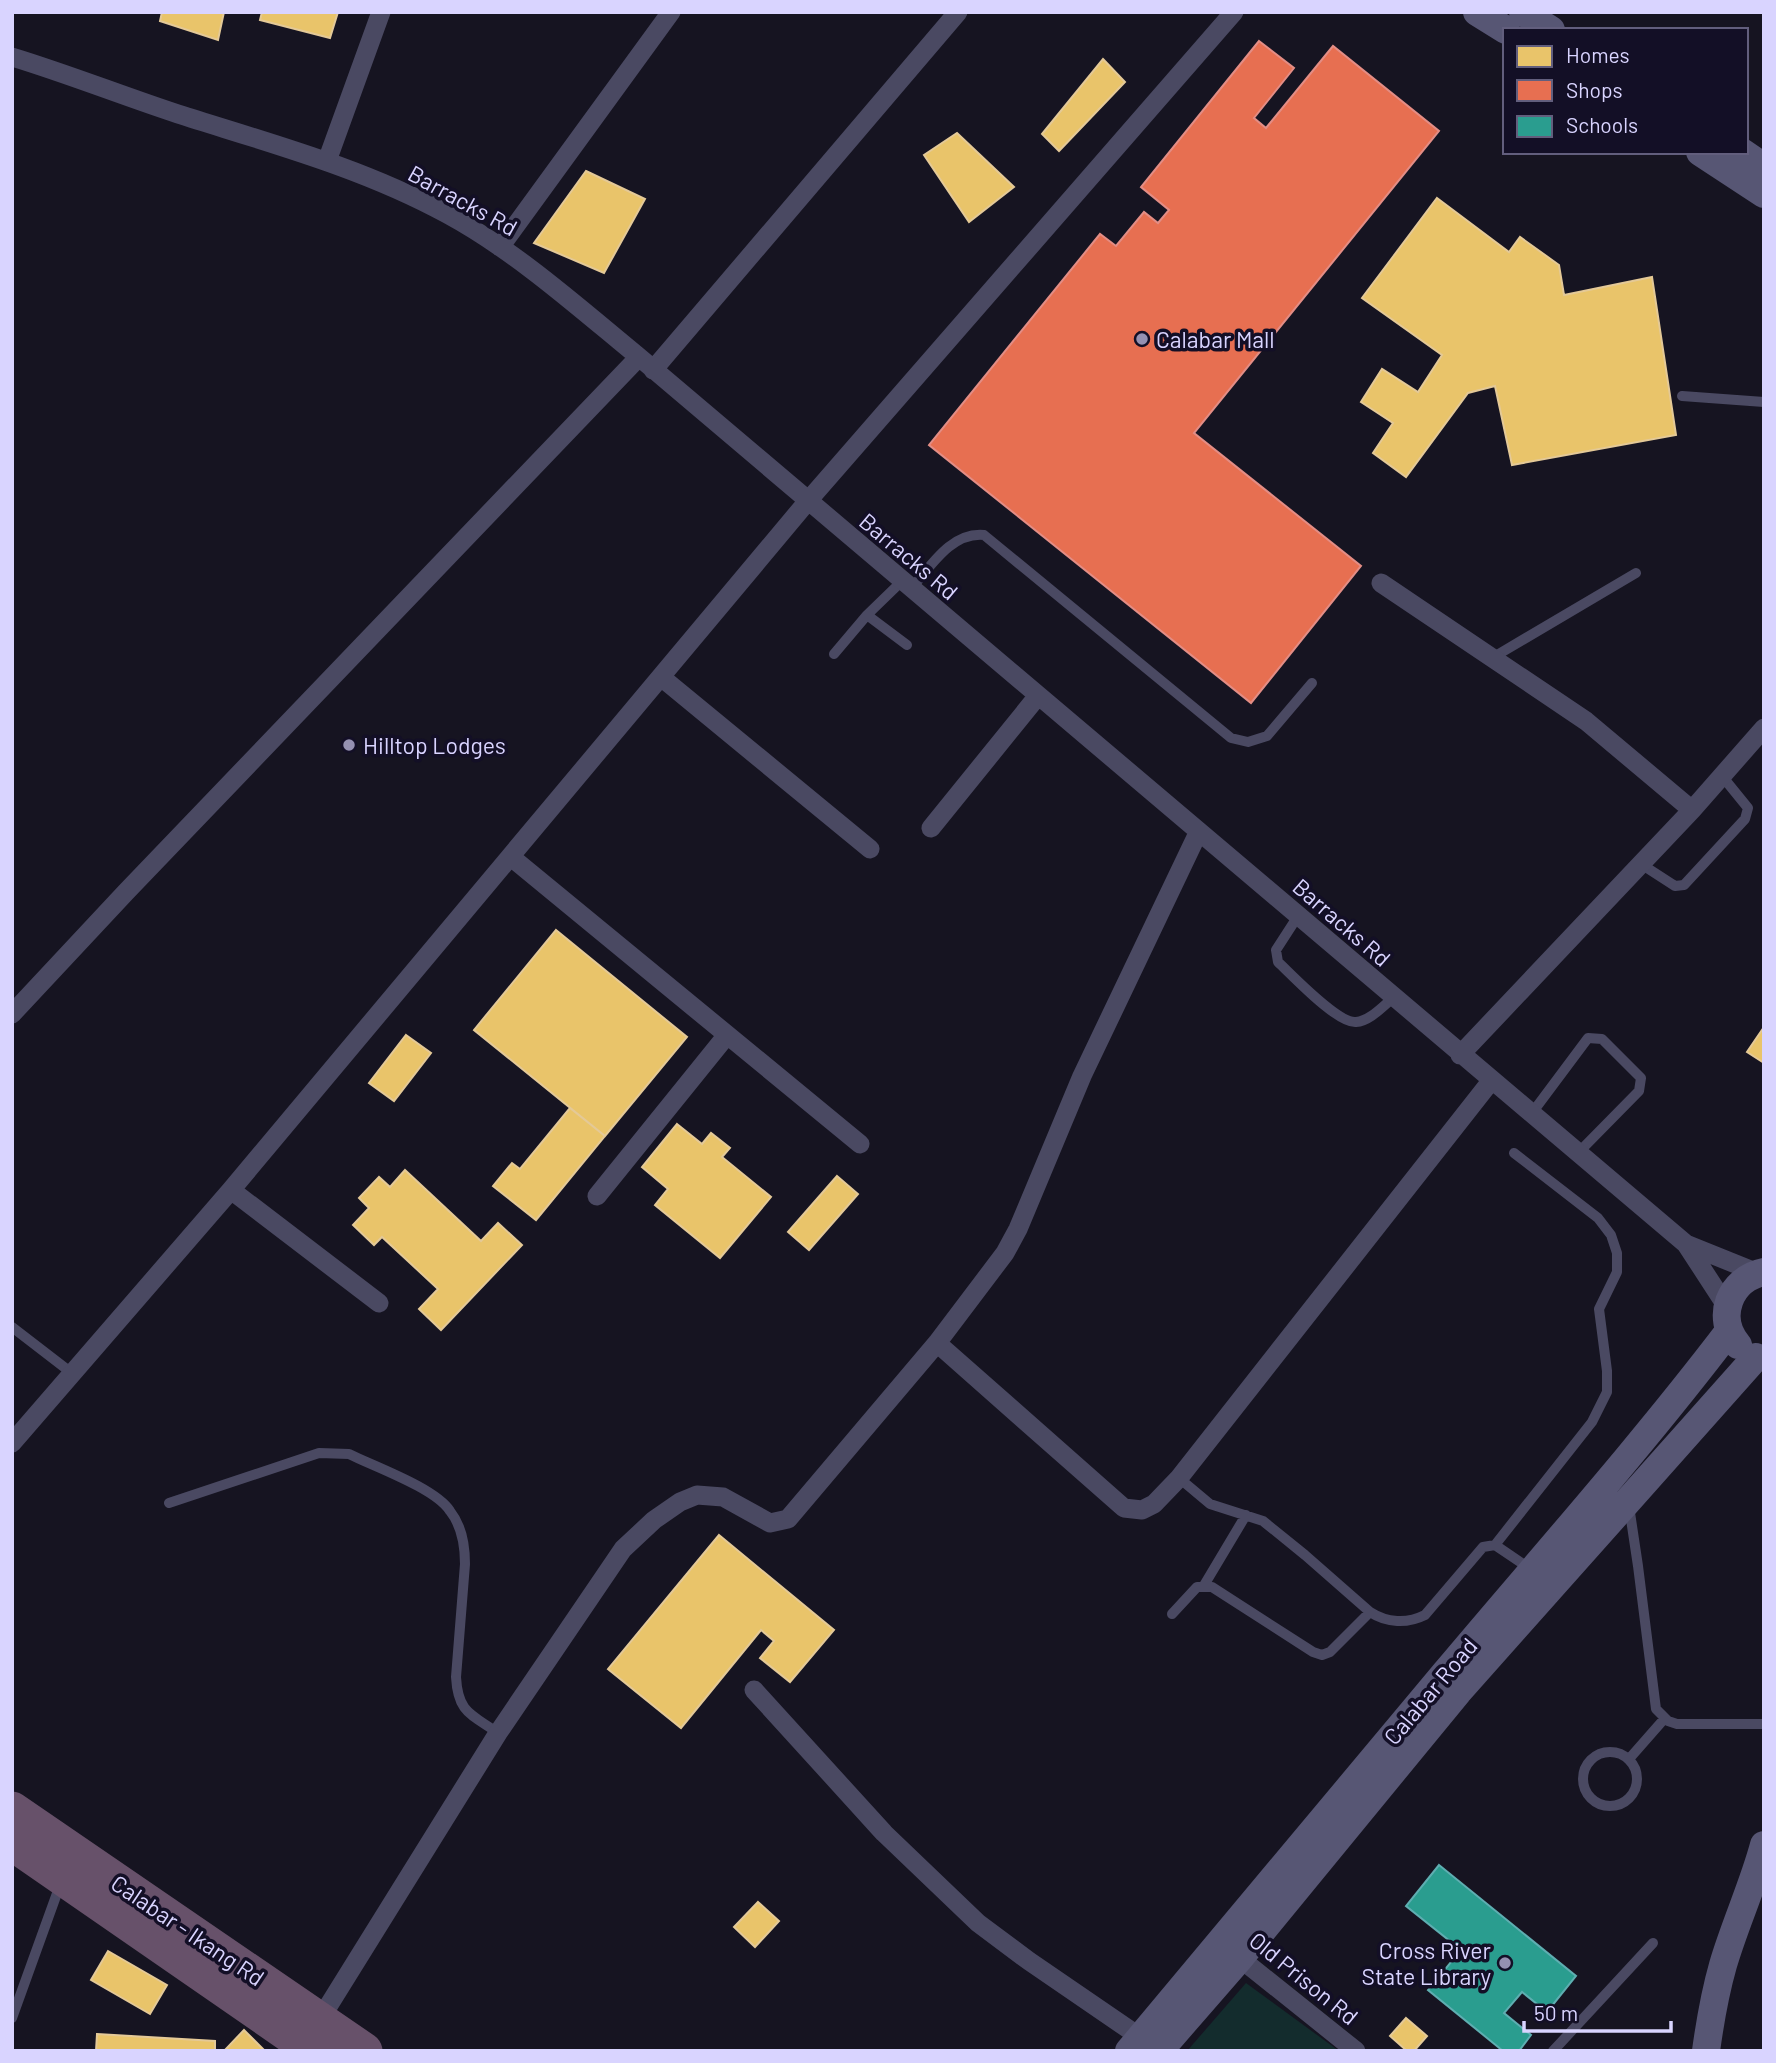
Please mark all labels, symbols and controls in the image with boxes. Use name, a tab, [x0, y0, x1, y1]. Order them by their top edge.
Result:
legend	[1503, 28, 1748, 154]
text: Homes	[1566, 42, 1630, 67]
text: Shops	[1566, 77, 1623, 102]
text: Schools	[1566, 112, 1638, 137]
street label: Barracks Rd	[404, 159, 522, 241]
place label: Calabar Mall	[1156, 325, 1275, 353]
marker: Calabar Mall	[1134, 331, 1150, 347]
street label: Barracks Rd	[854, 507, 964, 605]
place label: Hilltop Lodges	[363, 731, 506, 759]
marker: Hilltop Lodges	[341, 737, 357, 753]
street label: Barracks Rd	[1287, 872, 1397, 972]
street label: Calabar Road	[1377, 1632, 1483, 1750]
street label: Calabar - Ikang Rd	[106, 1869, 270, 1991]
street label: Old Prison Rd	[1244, 1926, 1364, 2030]
place label: Cross River State Library	[1361, 1936, 1492, 1990]
marker: Cross River State Library	[1497, 1955, 1513, 1971]
scale bar	[1524, 1990, 1671, 2034]
text: 50 m	[1534, 2000, 1578, 2025]

